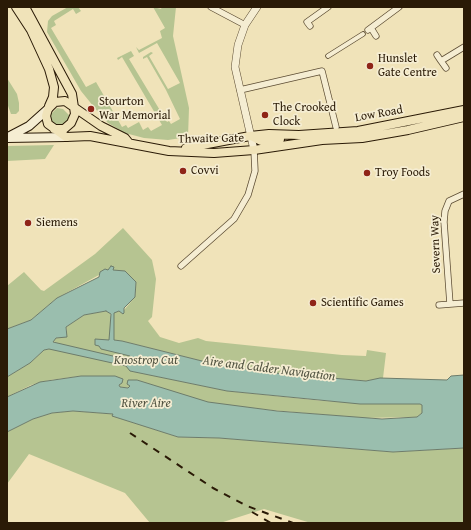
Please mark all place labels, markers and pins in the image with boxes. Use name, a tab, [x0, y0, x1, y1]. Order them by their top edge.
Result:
place label: Hunslet Gate Centre	[378, 52, 437, 80]
marker: Hunslet Gate Centre	[365, 61, 375, 71]
place label: Stourton War Memorial	[99, 95, 171, 123]
place label: The Crooked Clock	[273, 101, 336, 129]
marker: Stourton War Memorial	[86, 104, 96, 114]
marker: The Crooked Clock	[260, 110, 270, 120]
place label: Covvi	[191, 164, 219, 178]
marker: Covvi	[178, 166, 188, 176]
place label: Troy Foods	[375, 166, 430, 180]
marker: Troy Foods	[362, 168, 372, 178]
place label: Siemens	[36, 216, 78, 230]
marker: Siemens	[23, 218, 33, 228]
place label: Scientific Games	[321, 296, 404, 310]
marker: Scientific Games	[308, 298, 318, 308]

